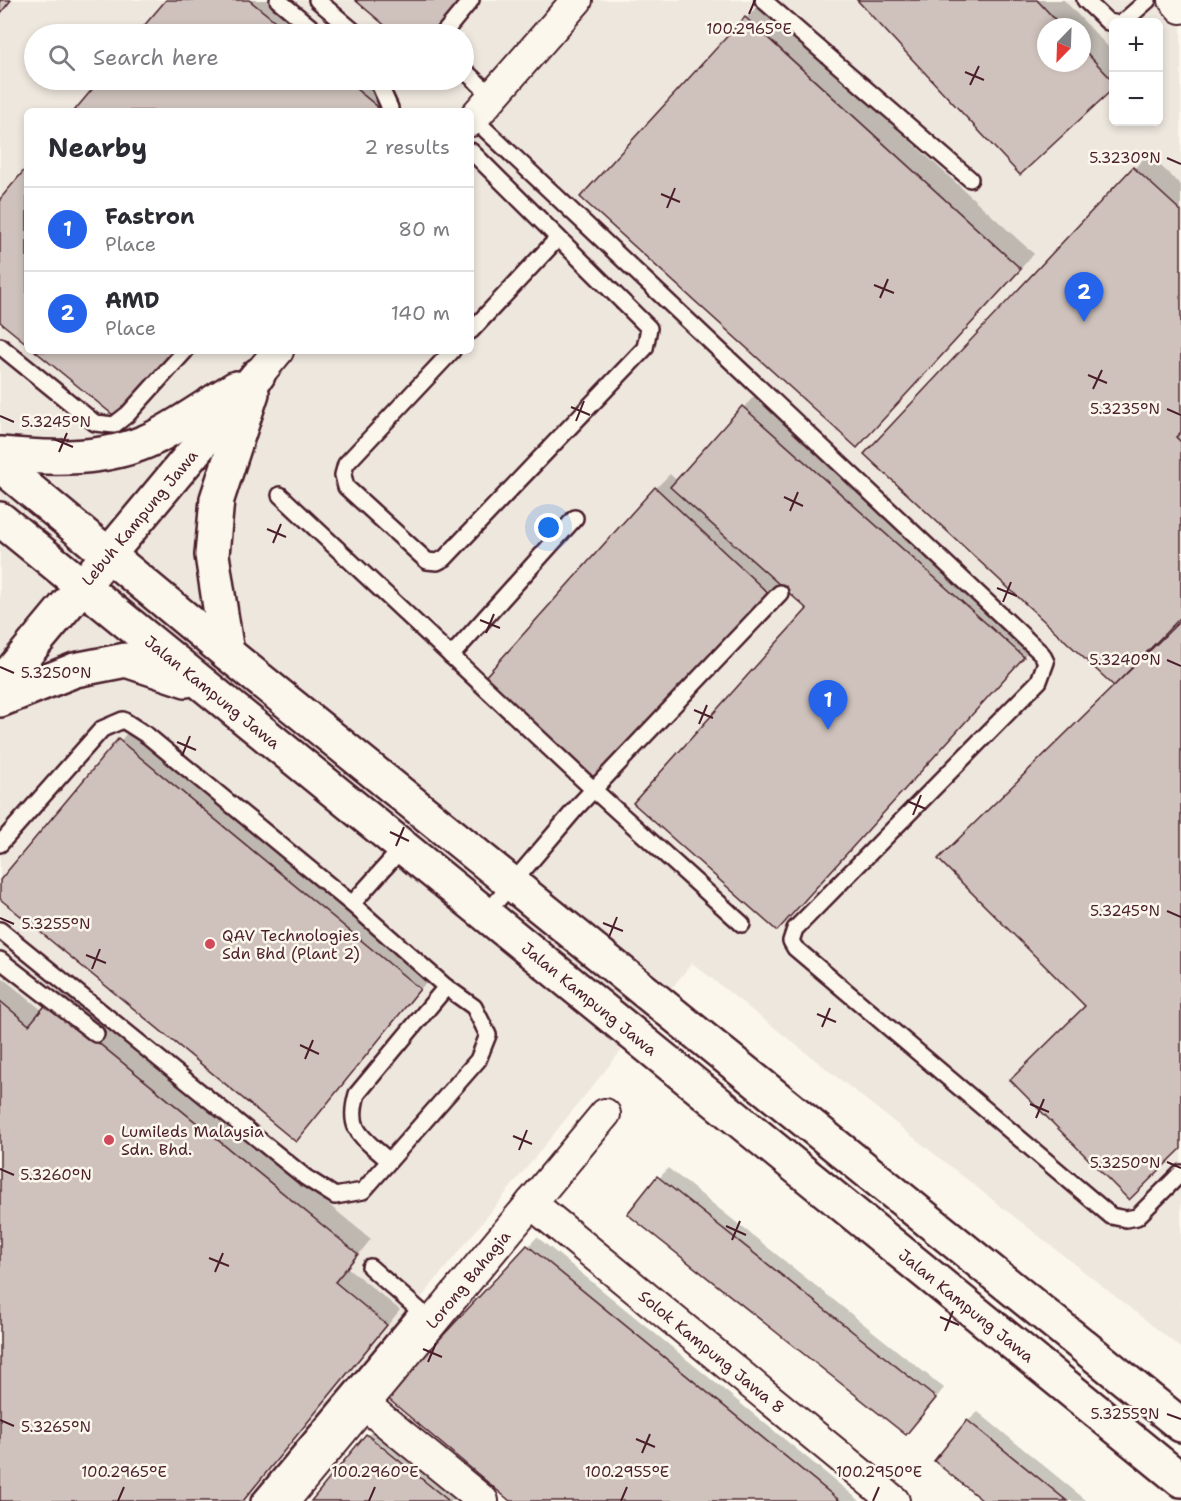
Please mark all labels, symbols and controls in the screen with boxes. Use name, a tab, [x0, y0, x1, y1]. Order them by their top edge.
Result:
north arrow	[1037, 18, 1091, 72]
map controls	[1109, 18, 1163, 126]
button: +	[1109, 18, 1163, 72]
text: 100.2965°E	[706, 19, 792, 39]
search box	[24, 24, 474, 90]
icon: search	[45, 41, 78, 74]
text: Search here	[93, 43, 219, 72]
button: −	[1109, 72, 1163, 126]
text: Nearby	[48, 130, 147, 165]
text: 2 results	[364, 134, 450, 160]
text: 5.3230°N	[1089, 148, 1161, 168]
text: Fastron	[105, 202, 195, 231]
text: 1	[63, 216, 72, 242]
text: 80 m	[398, 216, 450, 242]
text: Place	[105, 231, 156, 257]
pin: 2	[1064, 272, 1104, 322]
text: AMD	[105, 286, 160, 315]
text: 2	[61, 300, 75, 326]
text: 140 m	[391, 300, 450, 326]
text: Place	[105, 315, 156, 341]
text: 5.3235°N	[1090, 399, 1160, 419]
text: 5.3245°N	[21, 412, 91, 432]
street label: Lebuh Kampung Jawa	[77, 445, 202, 590]
your location	[534, 513, 563, 542]
street label: Jalan Kampung Jawa	[140, 631, 285, 753]
text: 5.3240°N	[1089, 650, 1161, 670]
text: 5.3250°N	[21, 663, 91, 683]
pin: 1	[808, 680, 848, 730]
text: 5.3245°N	[1090, 901, 1160, 921]
text: 5.3255°N	[21, 914, 91, 934]
place label: QAV Technologies Sdn Bhd (Plant 2)	[222, 925, 360, 964]
marker: QAV Technologies Sdn Bhd (Plant 2)	[203, 937, 217, 951]
street label: Jalan Kampung Jawa	[517, 937, 662, 1060]
place label: Lumileds Malaysia Sdn. Bhd.	[121, 1121, 264, 1160]
marker: Lumileds Malaysia Sdn. Bhd.	[102, 1133, 116, 1147]
text: 5.3250°N	[1090, 1153, 1160, 1173]
text: 5.3260°N	[20, 1165, 92, 1185]
street label: Lorong Bahagia	[421, 1226, 515, 1333]
street label: Jalan Kampung Jawa	[894, 1244, 1039, 1367]
street label: Solok Kampung Jawa 8	[634, 1285, 789, 1418]
text: 5.3255°N	[1090, 1404, 1160, 1424]
text: 5.3265°N	[21, 1417, 91, 1437]
text: 100.2965°E	[81, 1462, 167, 1482]
text: 100.2960°E	[331, 1462, 419, 1482]
text: 100.2955°E	[585, 1462, 669, 1482]
text: 100.2950°E	[836, 1462, 922, 1482]

